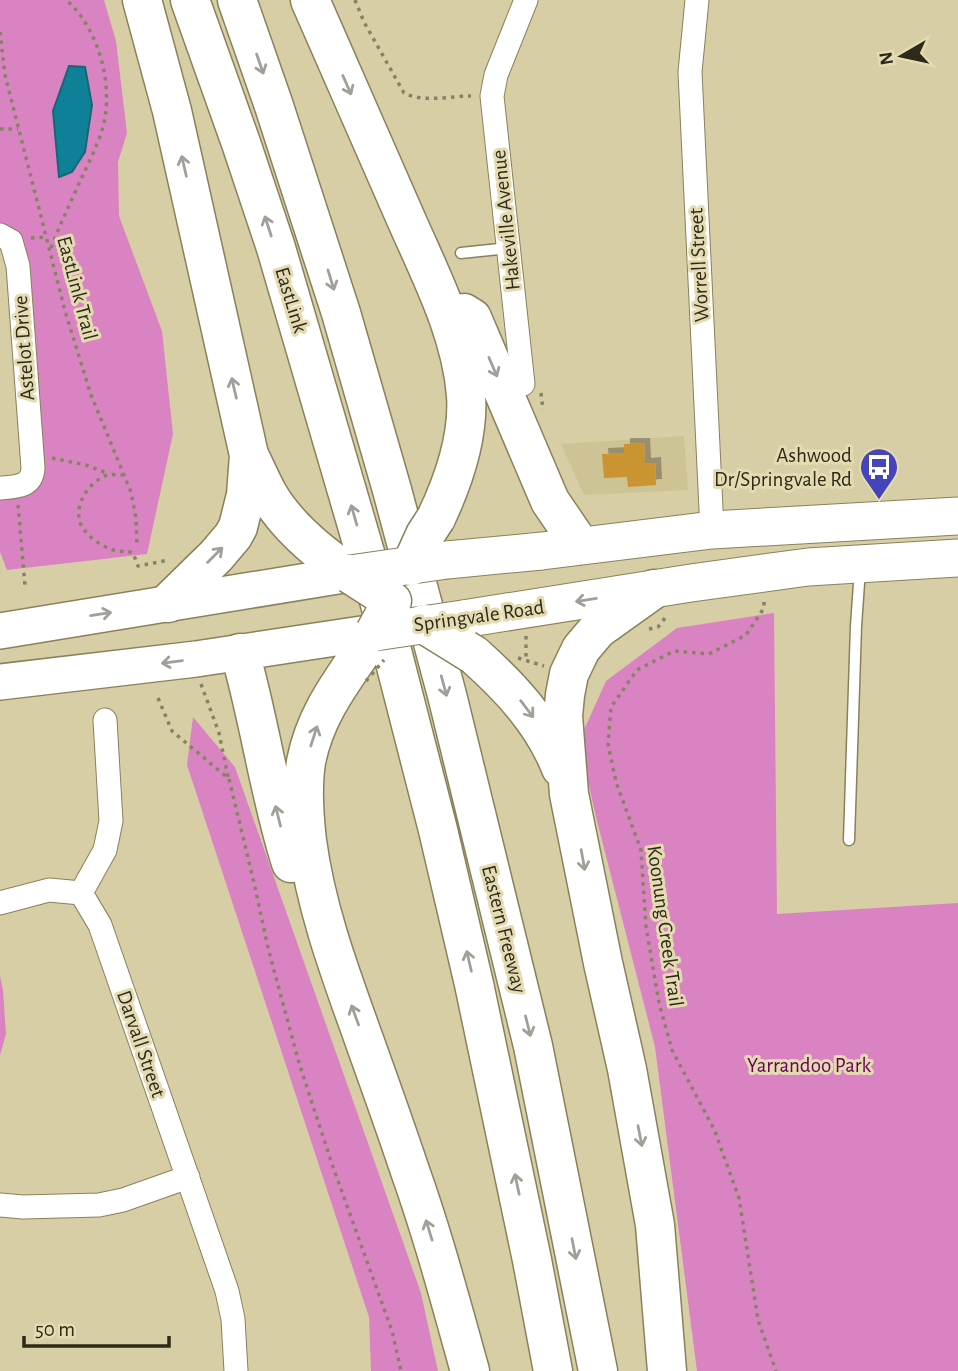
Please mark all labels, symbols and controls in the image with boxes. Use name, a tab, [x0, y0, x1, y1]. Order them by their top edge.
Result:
north arrow	[867, 21, 937, 91]
text: N	[876, 50, 897, 66]
one-way arrow	[254, 53, 267, 75]
one-way arrow	[341, 74, 354, 95]
street label: Hakeville Avenue	[488, 149, 524, 291]
one-way arrow	[176, 155, 190, 178]
street label: Worrell Street	[686, 207, 712, 323]
one-way arrow	[261, 215, 274, 237]
street label: EastLink Trail	[53, 234, 101, 342]
street label: EastLink	[271, 265, 311, 336]
one-way arrow	[326, 269, 339, 291]
street label: Astelot Drive	[10, 295, 38, 401]
one-way arrow	[487, 356, 500, 377]
one-way arrow	[226, 377, 240, 400]
place label: Ashwood Dr/Springvale Rd	[714, 445, 852, 490]
bus stop icon: Ashwood Dr/Springvale Rd	[858, 446, 900, 501]
one-way arrow	[347, 504, 360, 526]
one-way arrow	[207, 546, 224, 563]
one-way arrow	[575, 594, 598, 607]
street label: Springvale Road	[412, 596, 546, 636]
one-way arrow	[89, 607, 111, 620]
one-way arrow	[161, 655, 184, 668]
one-way arrow	[439, 675, 452, 697]
one-way arrow	[519, 700, 534, 718]
one-way arrow	[308, 726, 321, 748]
one-way arrow	[271, 805, 284, 828]
street label: Koonung Creek Trail	[643, 844, 687, 1008]
one-way arrow	[576, 849, 590, 871]
street label: Eastern Freeway	[478, 863, 530, 995]
one-way arrow	[462, 950, 475, 973]
street label: Darvall Street	[113, 988, 169, 1100]
one-way arrow	[348, 1004, 360, 1026]
one-way arrow	[522, 1014, 535, 1037]
park label: Yarrandoo Park	[747, 1055, 871, 1076]
one-way arrow	[634, 1124, 647, 1147]
one-way arrow	[509, 1173, 523, 1196]
one-way arrow	[421, 1219, 434, 1241]
one-way arrow	[568, 1237, 582, 1260]
scale bar	[24, 1304, 170, 1348]
text: 50 m	[35, 1319, 75, 1340]

